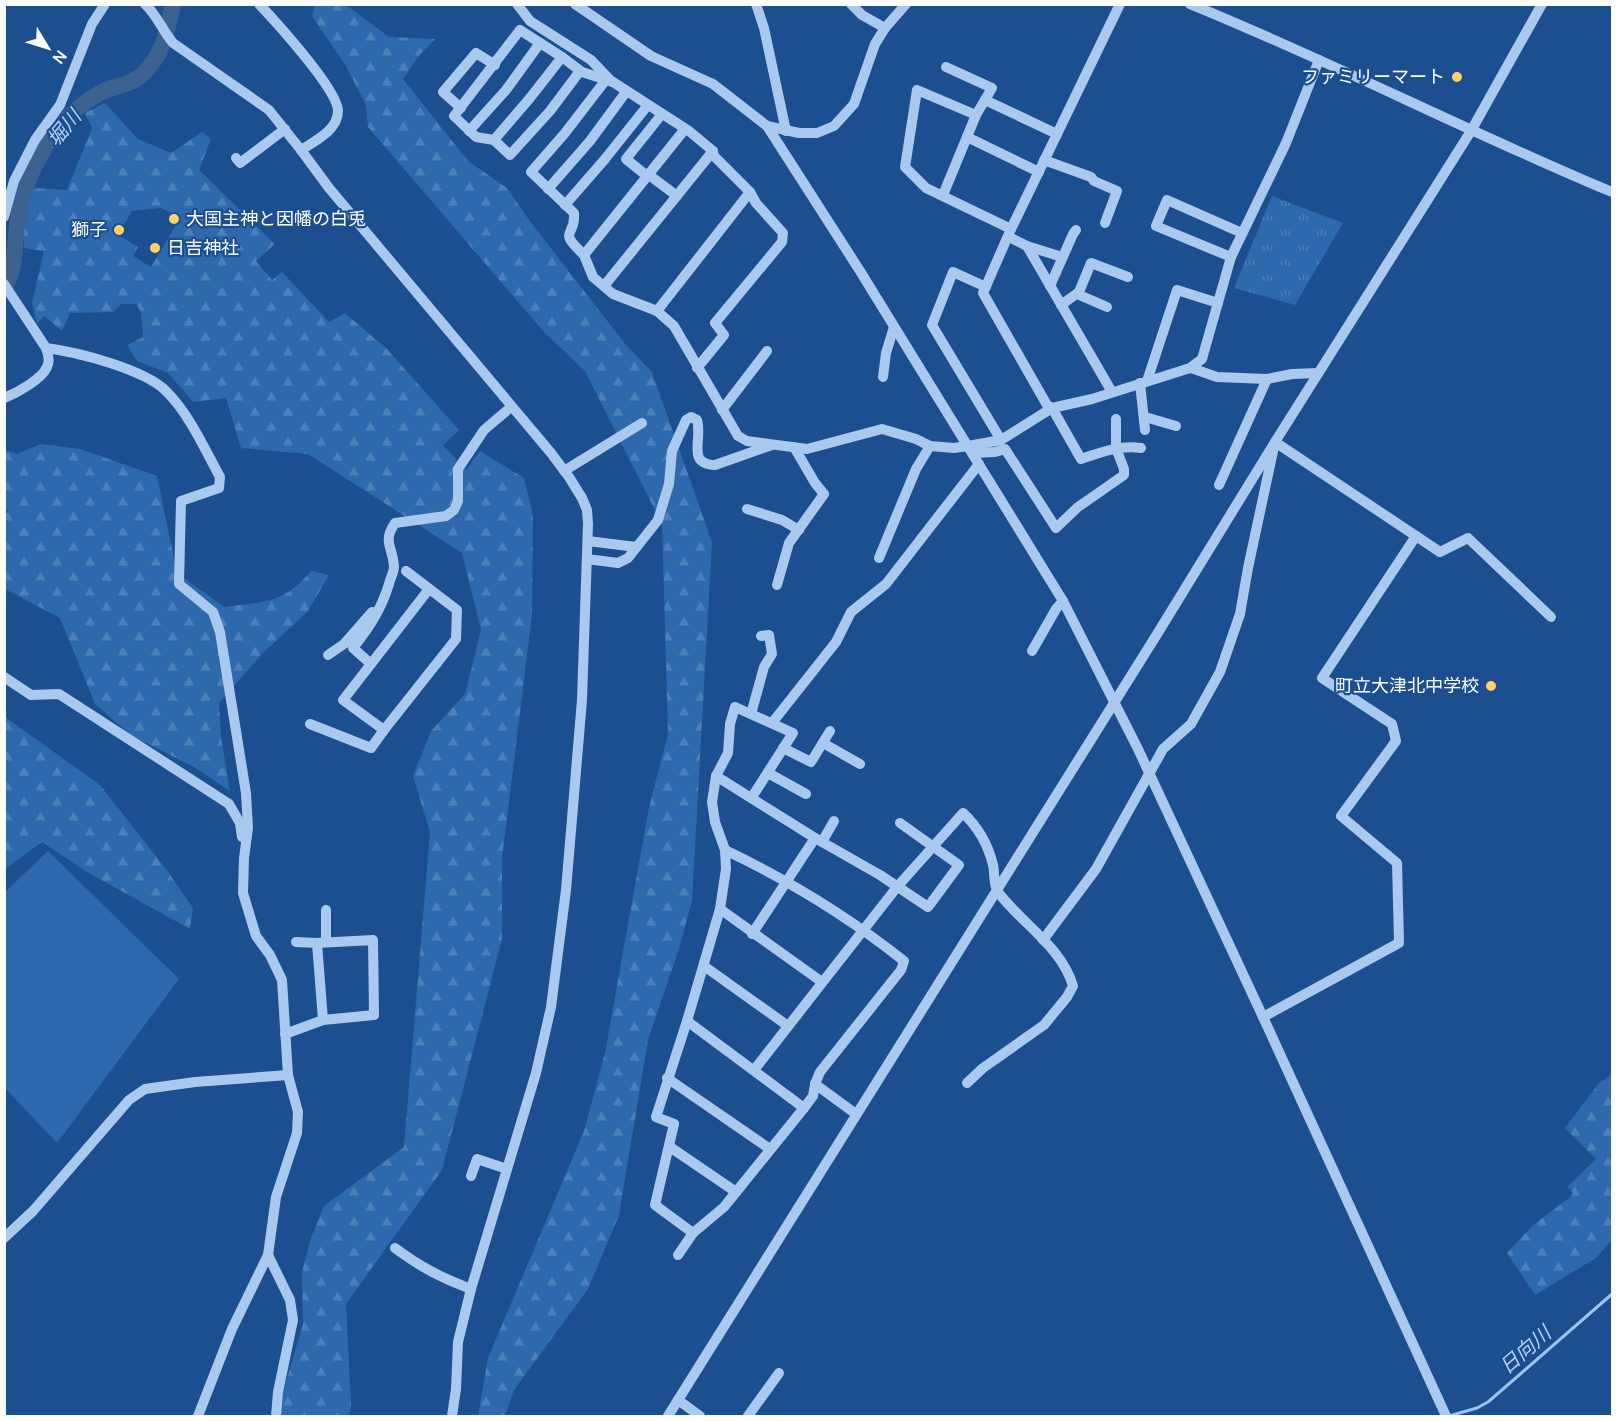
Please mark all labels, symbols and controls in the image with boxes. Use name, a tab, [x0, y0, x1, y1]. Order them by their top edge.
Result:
north arrow	[18, 18, 78, 78]
text: N	[48, 46, 72, 69]
place label: ファミリーマート	[1301, 64, 1445, 88]
marker: ファミリーマート	[1450, 70, 1464, 84]
water label: 堀川	[40, 102, 88, 152]
place label: 大国主神と因幡の白兎	[186, 206, 366, 230]
marker: 大国主神と因幡の白兎	[167, 212, 181, 226]
place label: 獅子	[71, 217, 107, 241]
marker: 獅子	[112, 223, 126, 237]
place label: 日吉神社	[167, 235, 239, 259]
marker: 日吉神社	[148, 241, 162, 255]
place label: 町立大津北中学校	[1335, 673, 1479, 697]
marker: 町立大津北中学校	[1484, 679, 1498, 693]
water label: 日向川	[1493, 1318, 1558, 1379]

